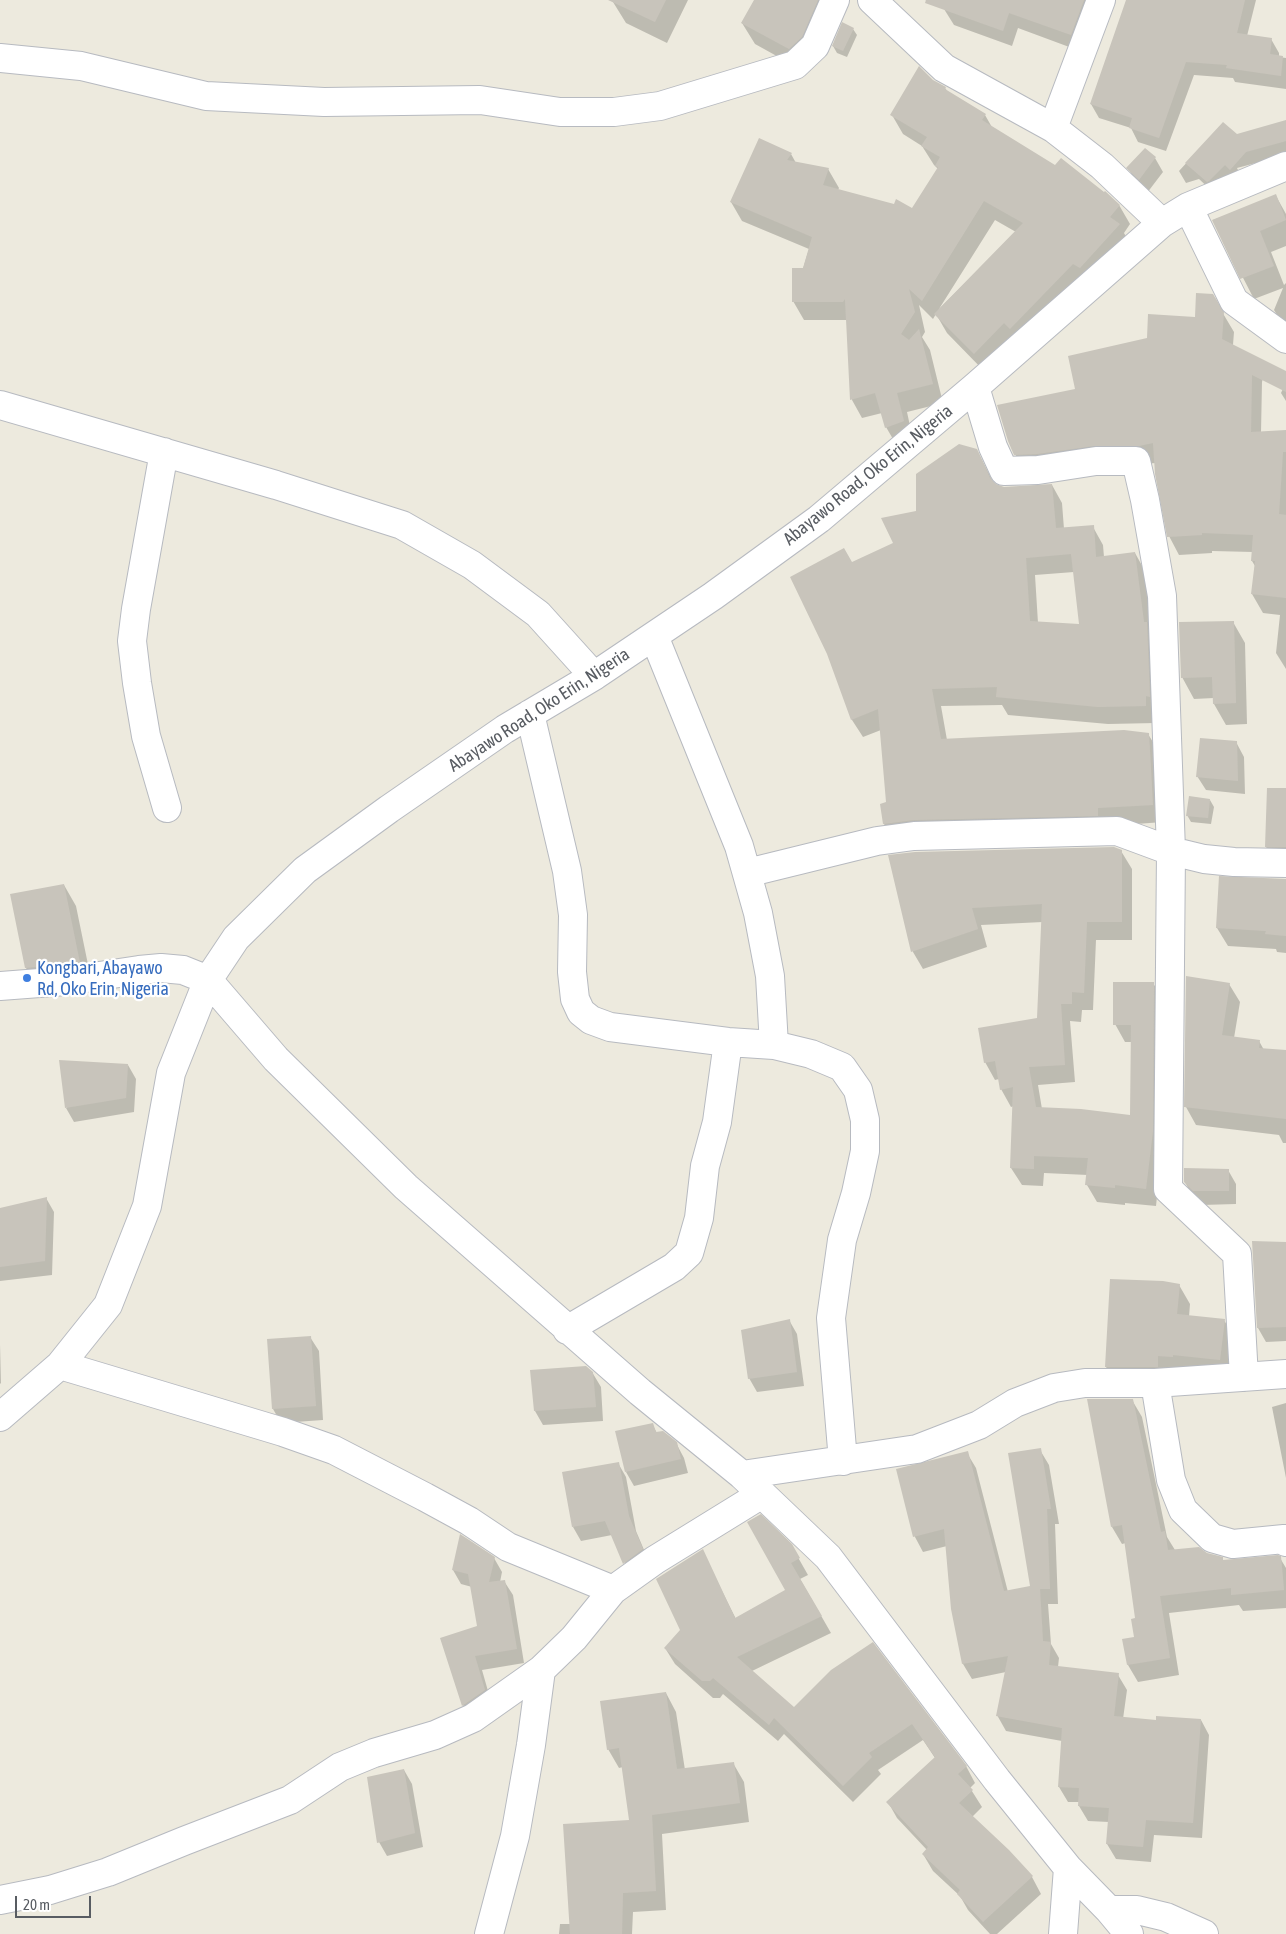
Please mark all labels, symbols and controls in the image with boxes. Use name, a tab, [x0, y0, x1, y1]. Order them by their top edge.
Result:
street label: Abayawo Road, Oko Erin, Nigeria	[779, 400, 957, 550]
street label: Abayawo Road, Oko Erin, Nigeria	[444, 643, 634, 777]
place label: Kongbari, Abayawo Rd, Oko Erin, Nigeria	[37, 957, 169, 1000]
marker: Kongbari, Abayawo Rd, Oko Erin, Nigeria	[21, 972, 33, 984]
scale bar	[18, 1886, 94, 1918]
text: 20 m	[23, 1896, 50, 1913]

